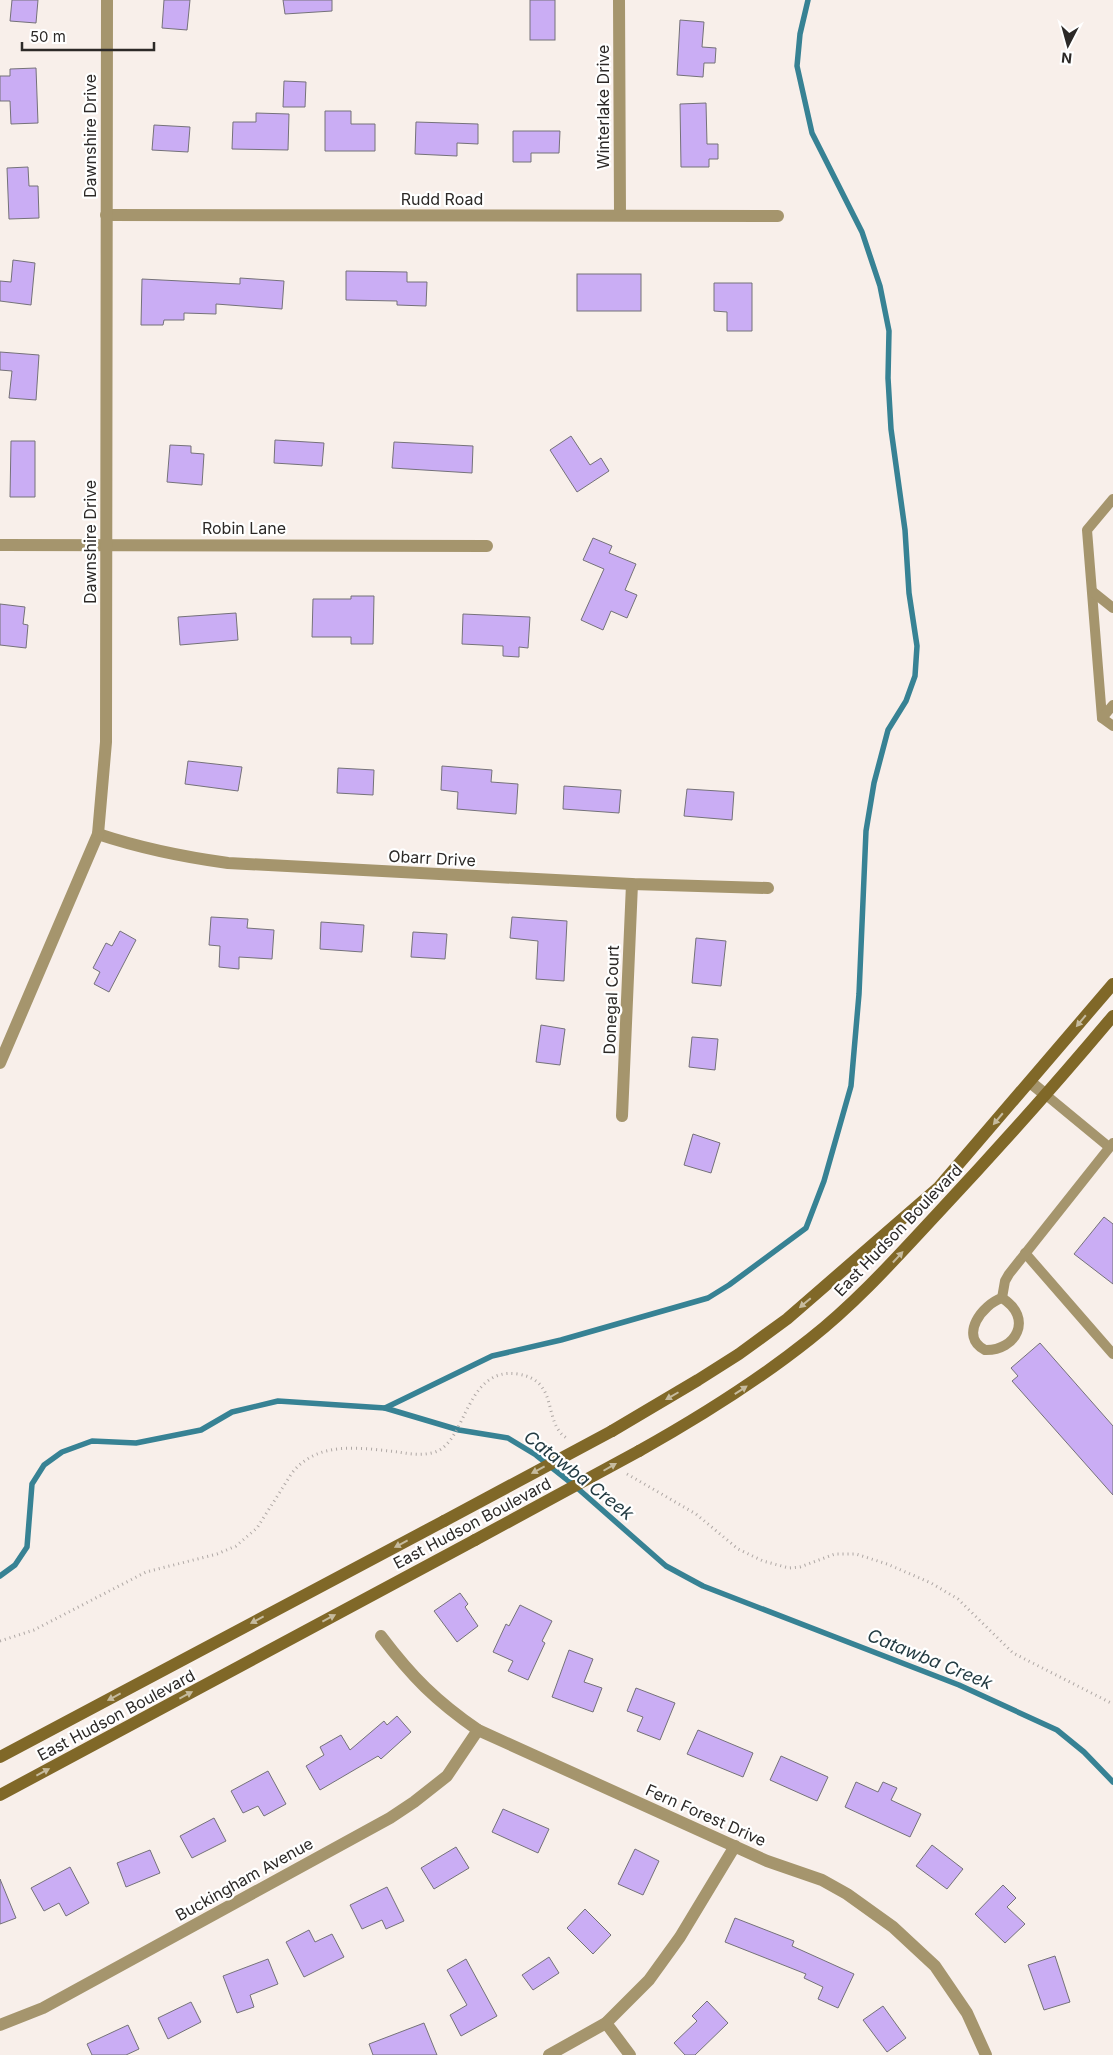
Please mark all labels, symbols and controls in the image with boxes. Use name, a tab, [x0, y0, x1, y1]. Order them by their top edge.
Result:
scale bar	[22, 20, 155, 52]
north arrow	[1043, 20, 1093, 70]
text: 50 m	[30, 27, 66, 46]
street label: Winterlake Drive	[593, 45, 613, 169]
text: N	[1060, 49, 1073, 67]
street label: Dawnshire Drive	[80, 74, 100, 198]
street label: Rudd Road	[401, 189, 483, 209]
street label: Dawnshire Drive	[80, 480, 100, 604]
street label: Robin Lane	[202, 518, 286, 538]
street label: Obarr Drive	[388, 846, 476, 870]
street label: Donegal Court	[599, 945, 623, 1055]
one-way arrow	[1076, 1014, 1087, 1027]
one-way arrow	[992, 1112, 1004, 1124]
street label: East Hudson Boulevard	[830, 1160, 966, 1300]
one-way arrow	[892, 1251, 904, 1263]
one-way arrow	[799, 1297, 811, 1308]
one-way arrow	[734, 1385, 747, 1394]
one-way arrow	[665, 1391, 679, 1400]
water label: Catawba Creek	[520, 1426, 639, 1525]
one-way arrow	[603, 1462, 617, 1471]
one-way arrow	[531, 1466, 545, 1475]
street label: East Hudson Boulevard	[390, 1473, 554, 1573]
one-way arrow	[393, 1540, 408, 1548]
one-way arrow	[322, 1614, 337, 1622]
one-way arrow	[250, 1616, 265, 1624]
water label: Catawba Creek	[864, 1624, 997, 1694]
street label: East Hudson Boulevard	[34, 1665, 198, 1765]
one-way arrow	[179, 1691, 193, 1699]
one-way arrow	[107, 1693, 121, 1701]
one-way arrow	[36, 1768, 50, 1776]
street label: Fern Forest Drive	[643, 1779, 769, 1851]
street label: Buckingham Avenue	[172, 1833, 316, 1925]

